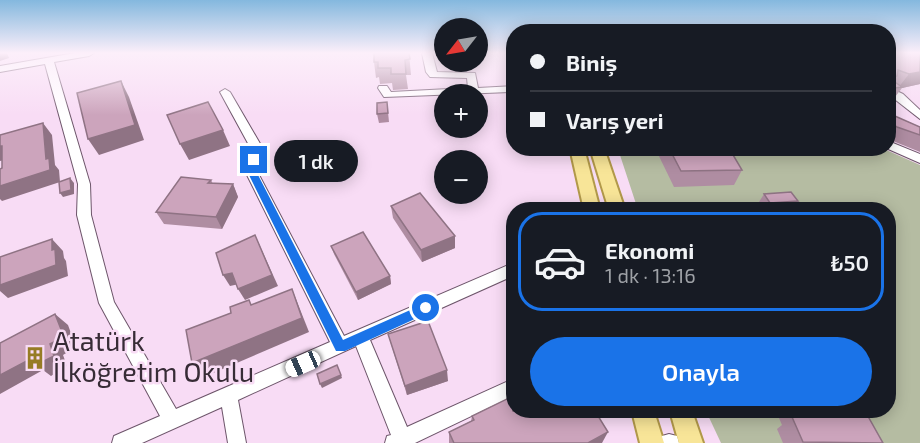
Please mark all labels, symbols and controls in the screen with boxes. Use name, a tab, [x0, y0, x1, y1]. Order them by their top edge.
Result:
north arrow	[434, 18, 488, 72]
map controls	[434, 18, 488, 204]
text: Biniş	[566, 49, 617, 75]
button: +	[434, 84, 488, 138]
text: Varış yeri	[566, 107, 664, 133]
callout: 1 dk	[275, 139, 359, 181]
route end	[240, 146, 267, 173]
text: 1 dk	[298, 149, 334, 173]
button: −	[434, 150, 488, 204]
icon: car	[533, 235, 587, 289]
text: Ekonomi	[605, 237, 694, 263]
text: ₺50	[831, 249, 869, 275]
text: 1 dk · 13:16	[605, 263, 696, 287]
route start	[412, 294, 439, 321]
place label: Atatürk İlköğretim Okulu	[53, 324, 254, 388]
button: Onayla	[530, 337, 872, 406]
building icon: Atatürk İlköğretim Okulu	[22, 345, 48, 371]
car	[283, 348, 323, 380]

